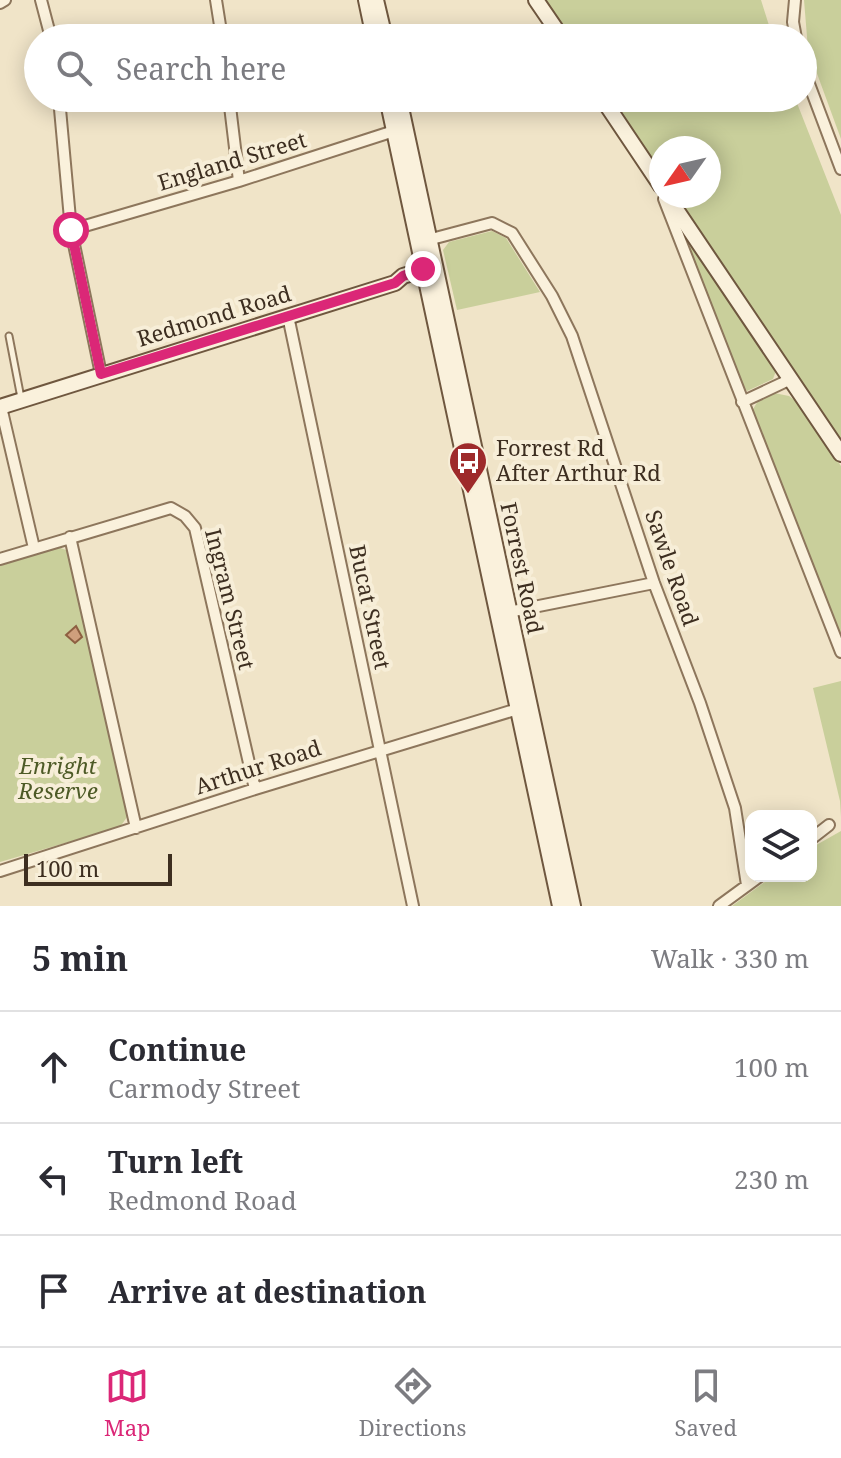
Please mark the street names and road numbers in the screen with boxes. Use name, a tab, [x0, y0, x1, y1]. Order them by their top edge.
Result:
street label: England Street	[154, 123, 310, 197]
street label: Redmond Road	[133, 277, 295, 353]
street label: Forrest Road	[494, 499, 552, 637]
street label: Sawle Road	[639, 506, 707, 630]
street label: Ingram Street	[199, 525, 263, 673]
street label: Bucat Street	[343, 542, 399, 672]
street label: Arthur Road	[191, 731, 325, 801]

